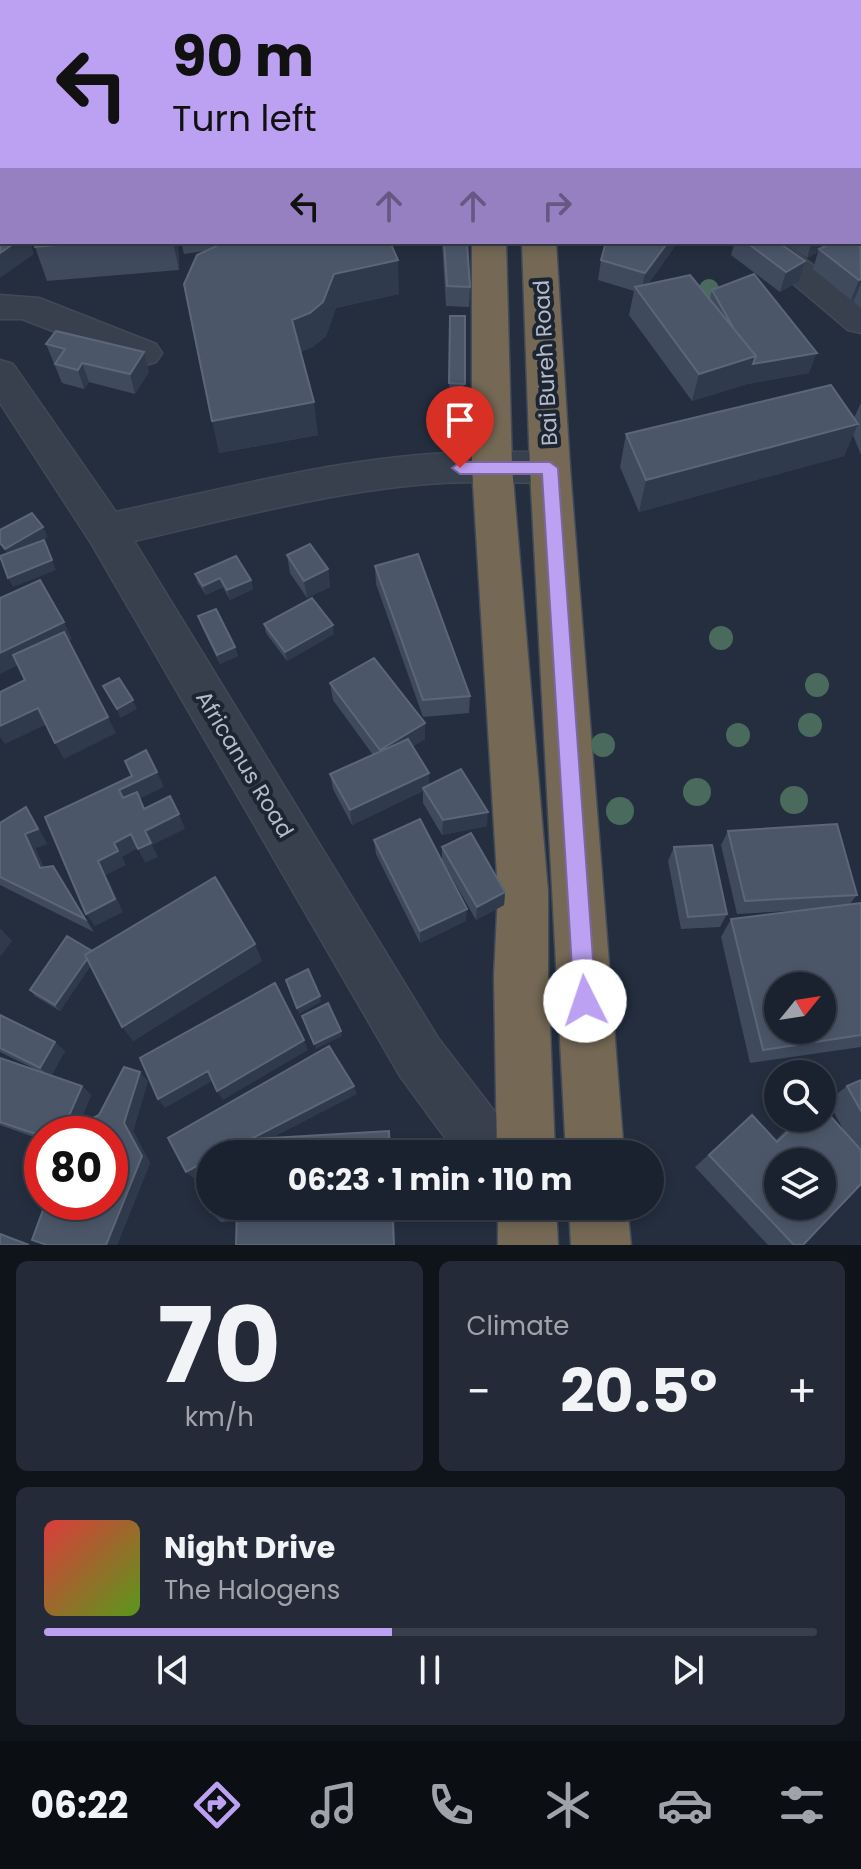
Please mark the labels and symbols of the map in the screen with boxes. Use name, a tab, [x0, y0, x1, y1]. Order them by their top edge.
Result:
street label: Bai Bureh Road	[526, 279, 565, 447]
pin	[426, 386, 494, 468]
street label: Africanus Road	[188, 685, 301, 844]
position arrow	[543, 959, 627, 1043]
north arrow	[764, 972, 836, 1044]
speed limit sign: 80	[24, 1116, 128, 1220]

